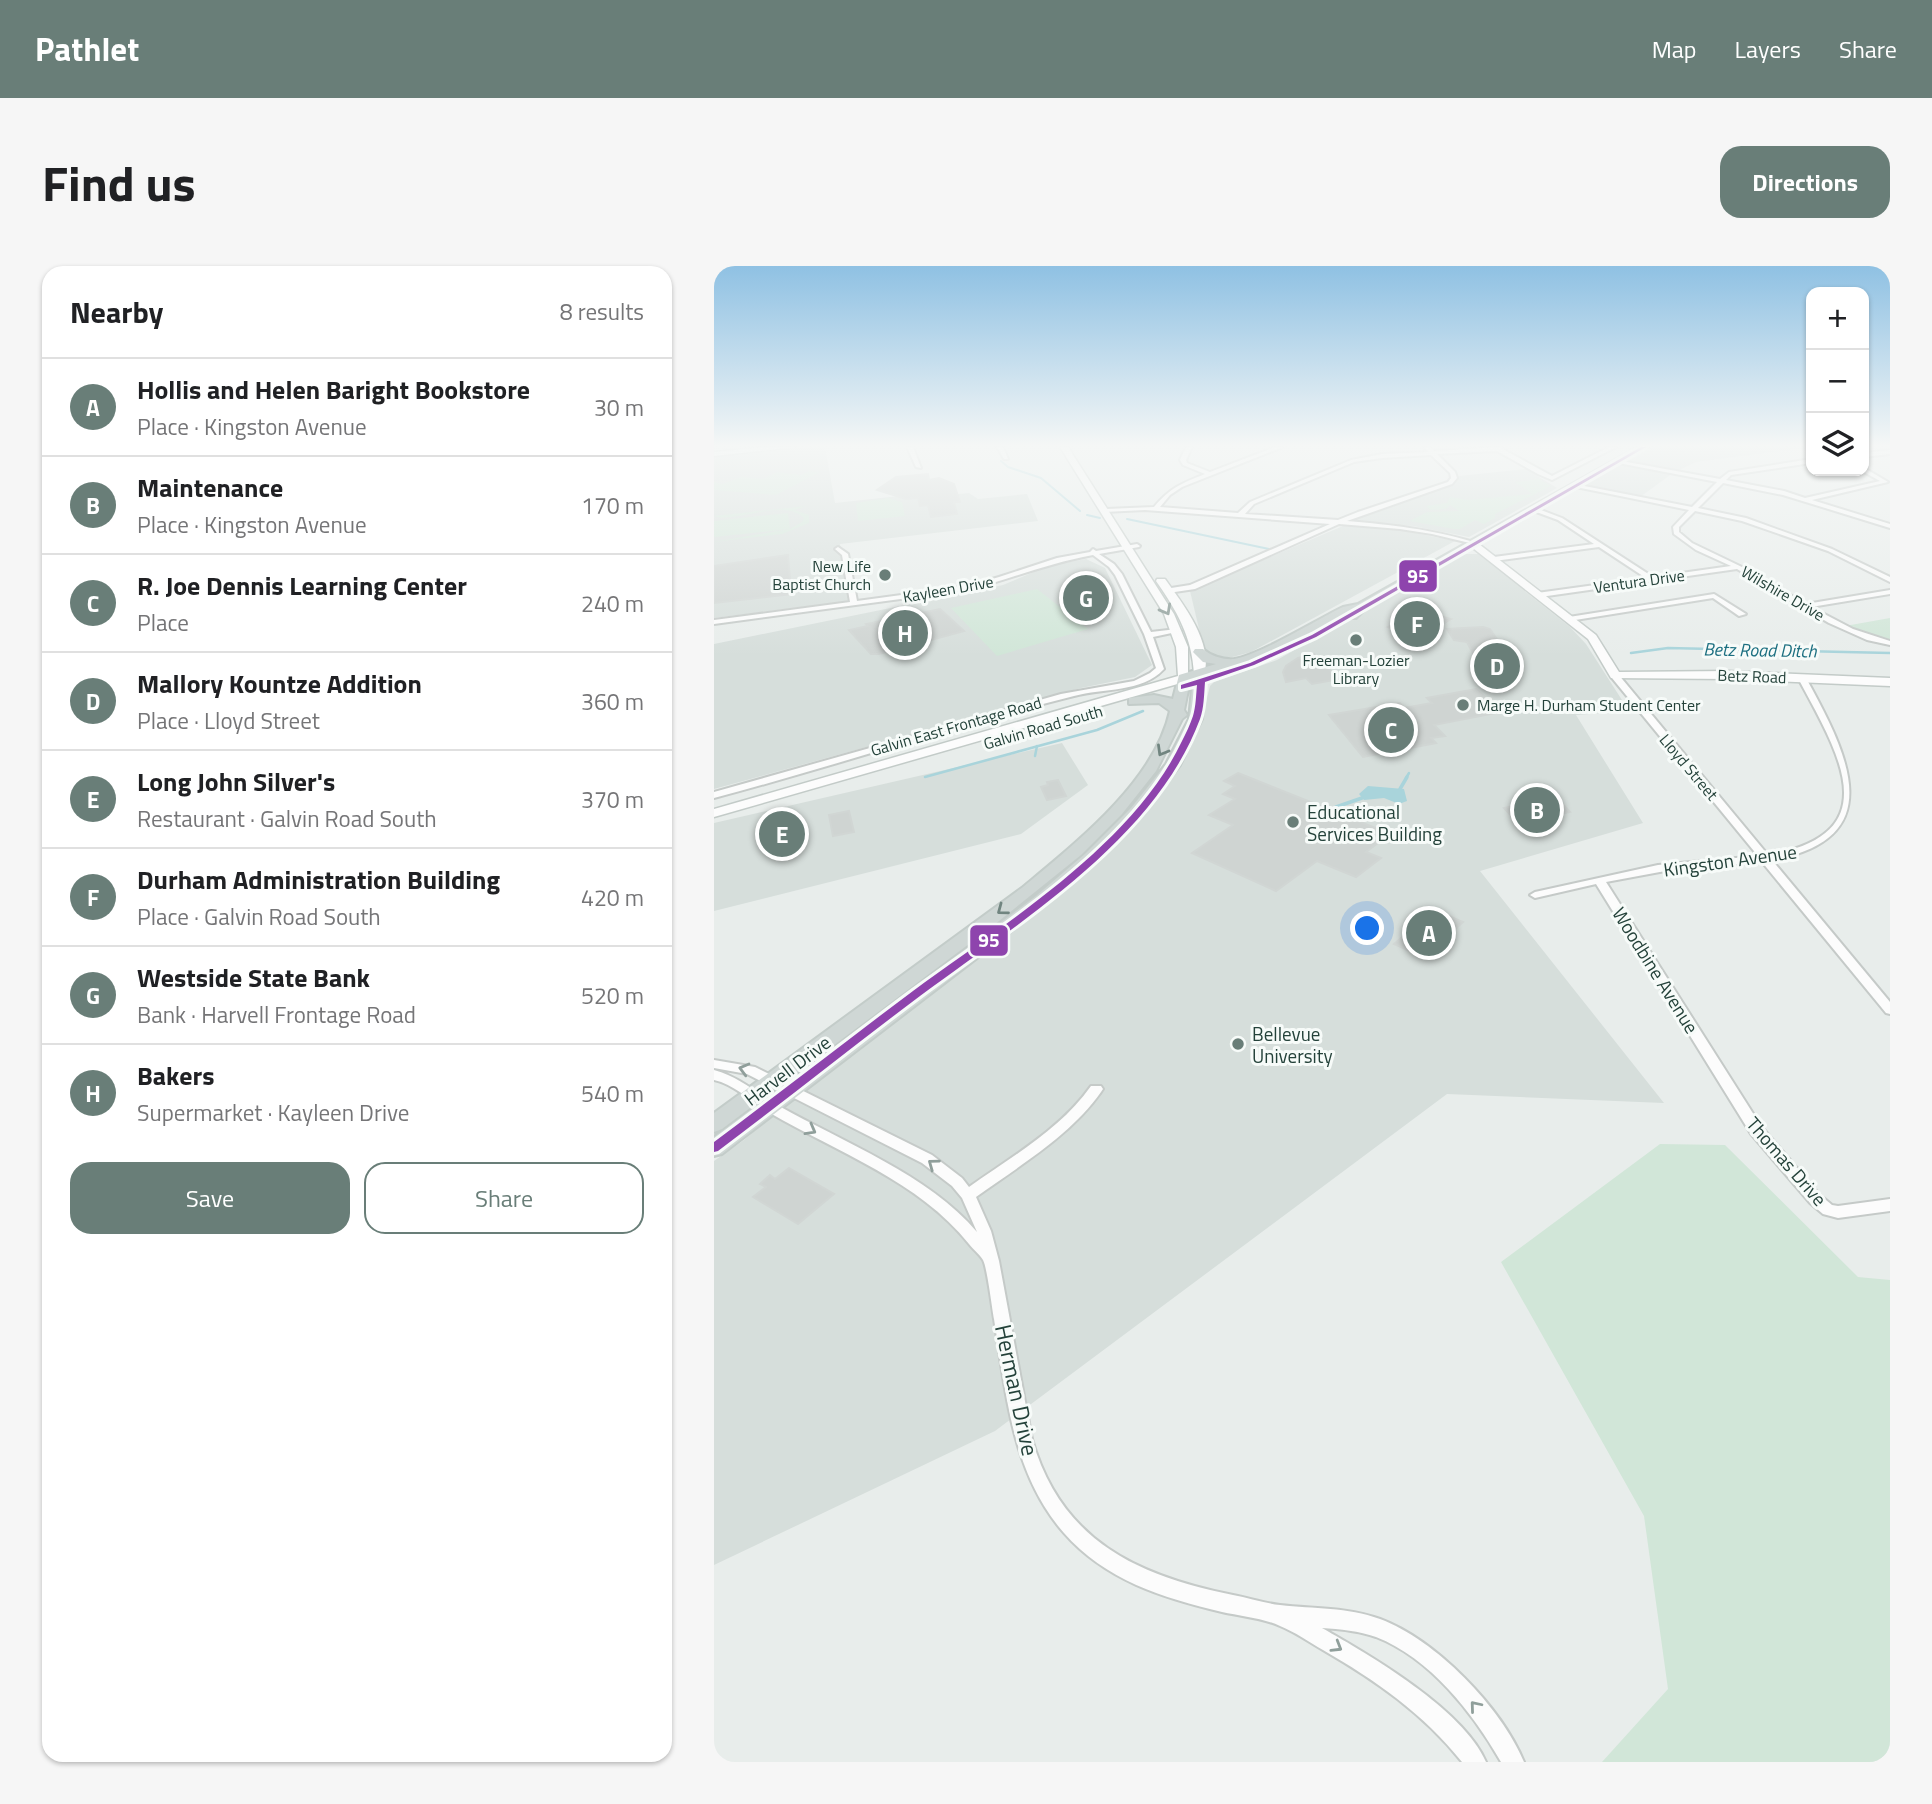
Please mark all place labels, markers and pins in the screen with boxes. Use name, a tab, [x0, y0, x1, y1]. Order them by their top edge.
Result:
place label: New Life Baptist Church	[772, 554, 871, 596]
marker: New Life Baptist Church	[877, 567, 893, 583]
pin: G	[1063, 572, 1109, 624]
pin: F	[1394, 598, 1440, 650]
pin: H	[882, 607, 928, 659]
marker: Freeman-Lozier Library	[1348, 632, 1364, 648]
pin: D	[1474, 640, 1520, 692]
place label: Freeman-Lozier Library	[1303, 648, 1410, 690]
place label: Marge H. Durham Student Center	[1477, 693, 1701, 717]
marker: Marge H. Durham Student Center	[1455, 697, 1471, 713]
pin: C	[1368, 704, 1414, 756]
pin: B	[1514, 784, 1560, 836]
place label: Educational Services Building	[1307, 797, 1442, 848]
pin: E	[759, 808, 805, 860]
marker: Educational Services Building	[1285, 814, 1301, 830]
pin: A	[1406, 907, 1452, 959]
place label: Bellevue University	[1252, 1019, 1333, 1070]
marker: Bellevue University	[1230, 1036, 1246, 1052]

